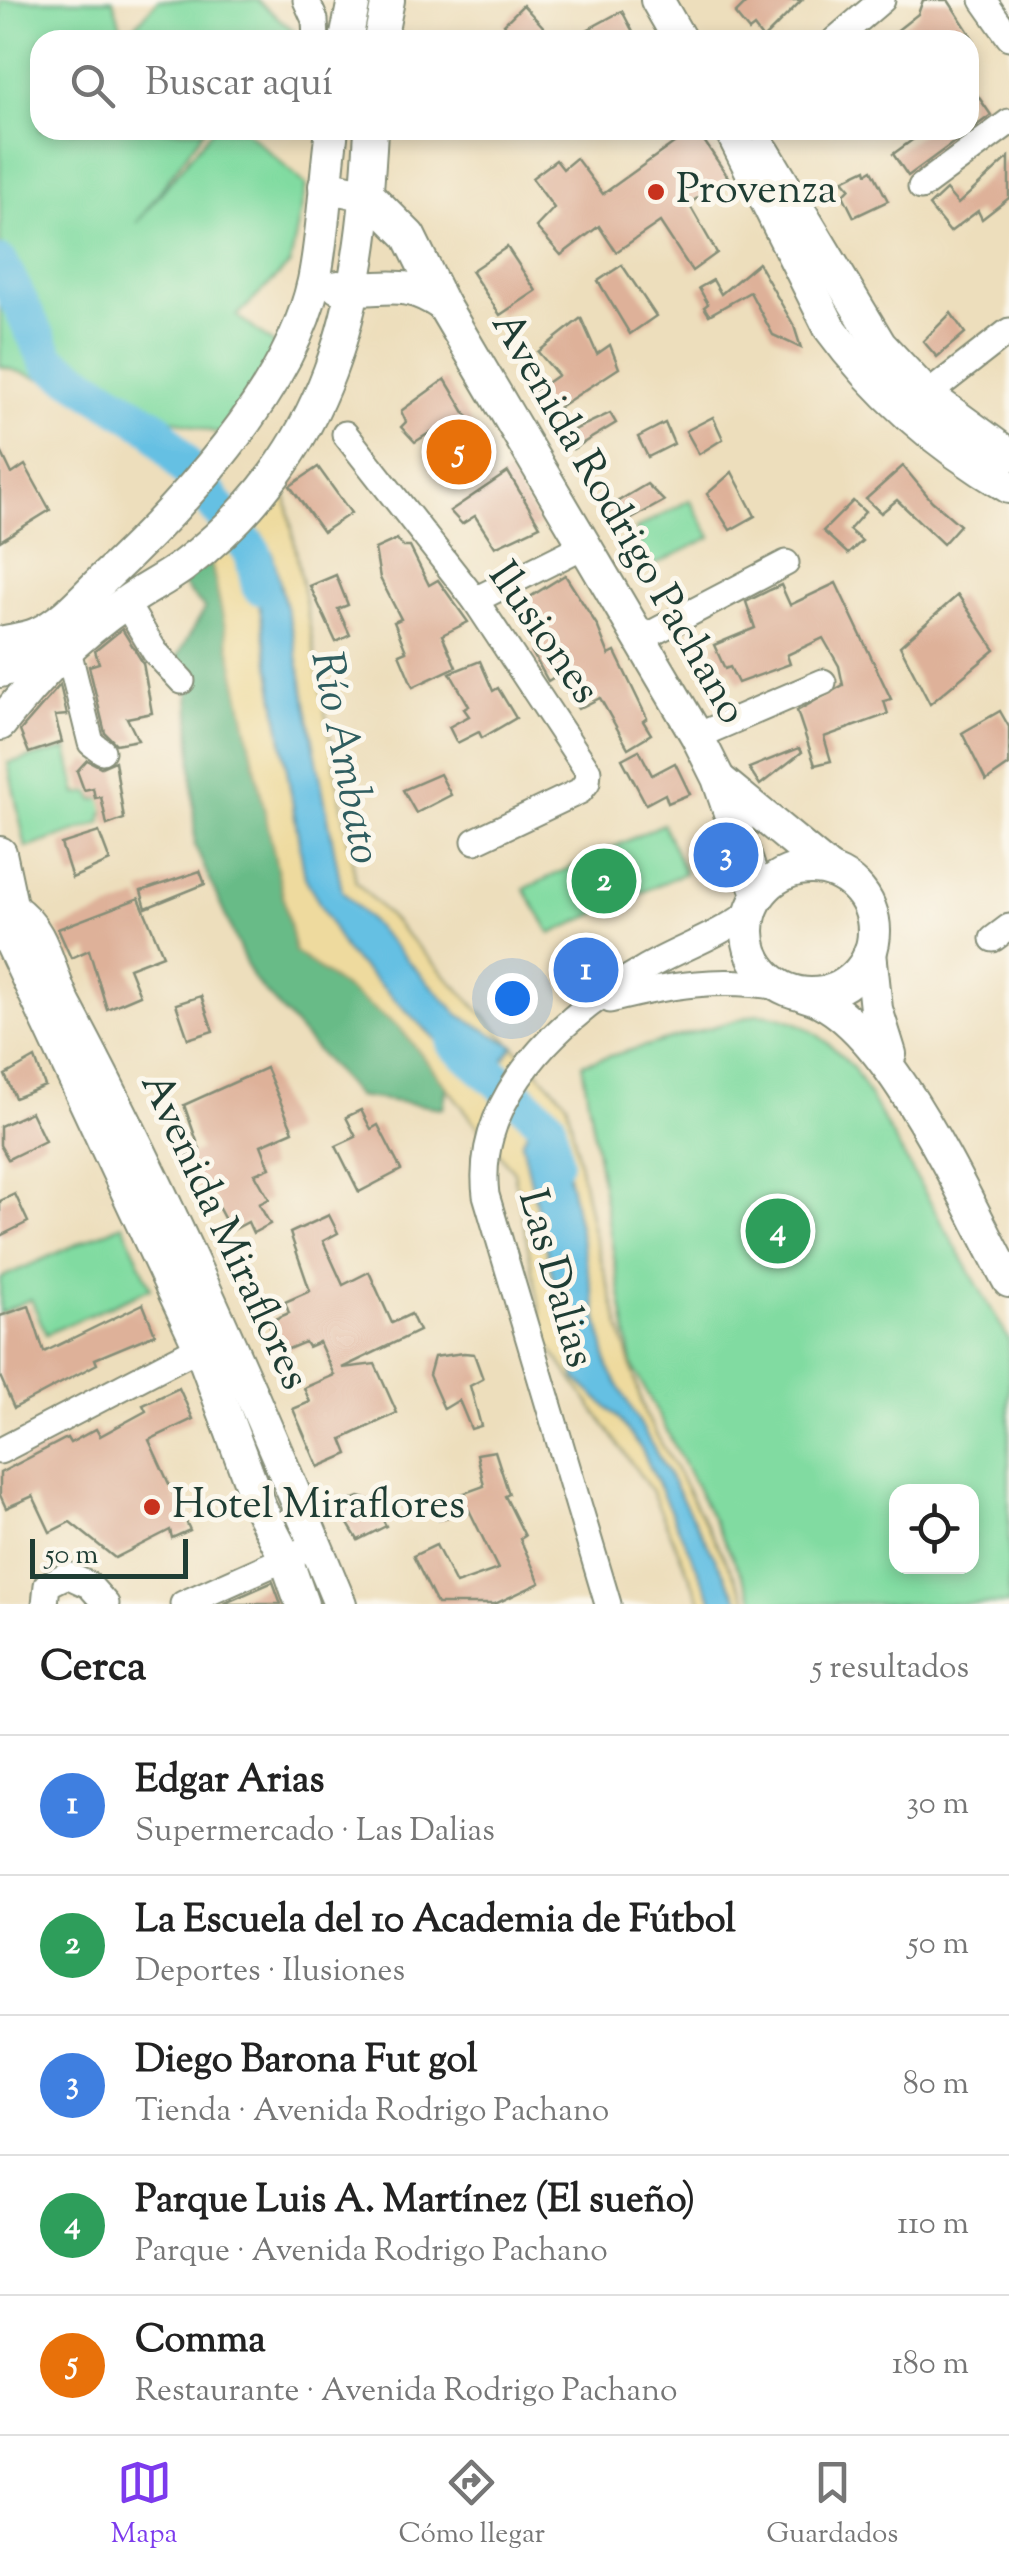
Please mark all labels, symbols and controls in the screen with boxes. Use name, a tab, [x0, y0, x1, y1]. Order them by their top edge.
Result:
search box	[30, 30, 979, 140]
icon: search	[65, 58, 120, 113]
text: Buscar aquí	[145, 58, 333, 112]
place label: Provenza	[676, 162, 837, 222]
marker: Provenza	[645, 181, 667, 203]
street label: Avenida Rodrigo Pachano	[474, 301, 760, 737]
pin: 5	[426, 414, 492, 490]
street label: Ilusiones	[471, 551, 613, 717]
water label: Río Ambato	[291, 646, 395, 870]
pin: 3	[694, 818, 758, 892]
pin: 2	[572, 844, 636, 918]
pin: 1	[554, 932, 618, 1008]
your location	[487, 973, 538, 1024]
street label: Avenida Miraflores	[123, 1064, 323, 1400]
street label: Las Dalias	[500, 1183, 608, 1375]
pin: 4	[746, 1194, 810, 1268]
place label: Hotel Miraflores	[172, 1477, 465, 1537]
map controls	[889, 1484, 979, 1574]
button: locate	[889, 1484, 979, 1574]
marker: Hotel Miraflores	[141, 1496, 163, 1518]
scale bar	[30, 1534, 188, 1578]
text: 50 m	[45, 1536, 99, 1576]
text: Cerca	[40, 1639, 146, 1699]
text: 5 resultados	[812, 1646, 969, 1692]
text: Edgar Arias	[135, 1755, 325, 1809]
text: 1	[67, 1782, 78, 1828]
text: 30 m	[906, 1782, 969, 1828]
text: Supermercado · Las Dalias	[135, 1809, 495, 1855]
text: La Escuela del 10 Academia de Fútbol	[135, 1895, 736, 1949]
text: 2	[65, 1922, 80, 1968]
text: 50 m	[908, 1922, 969, 1968]
text: Deportes · Ilusiones	[135, 1949, 405, 1995]
text: Diego Barona Fut gol	[135, 2035, 478, 2089]
text: 3	[66, 2062, 79, 2108]
text: 80 m	[903, 2062, 969, 2108]
text: Tienda · Avenida Rodrigo Pachano	[135, 2089, 609, 2135]
text: Parque Luis A. Martínez (El sueño)	[135, 2175, 695, 2229]
text: 4	[64, 2202, 81, 2248]
text: 110 m	[897, 2202, 969, 2248]
text: Parque · Avenida Rodrigo Pachano	[135, 2229, 608, 2275]
text: Comma	[135, 2315, 266, 2369]
text: 5	[67, 2342, 78, 2388]
text: 180 m	[892, 2342, 969, 2388]
text: Restaurante · Avenida Rodrigo Pachano	[135, 2369, 677, 2415]
tab: Mapa	[111, 2455, 177, 2555]
tab: Cómo llegar	[399, 2455, 545, 2555]
tab: Guardados	[766, 2455, 898, 2555]

